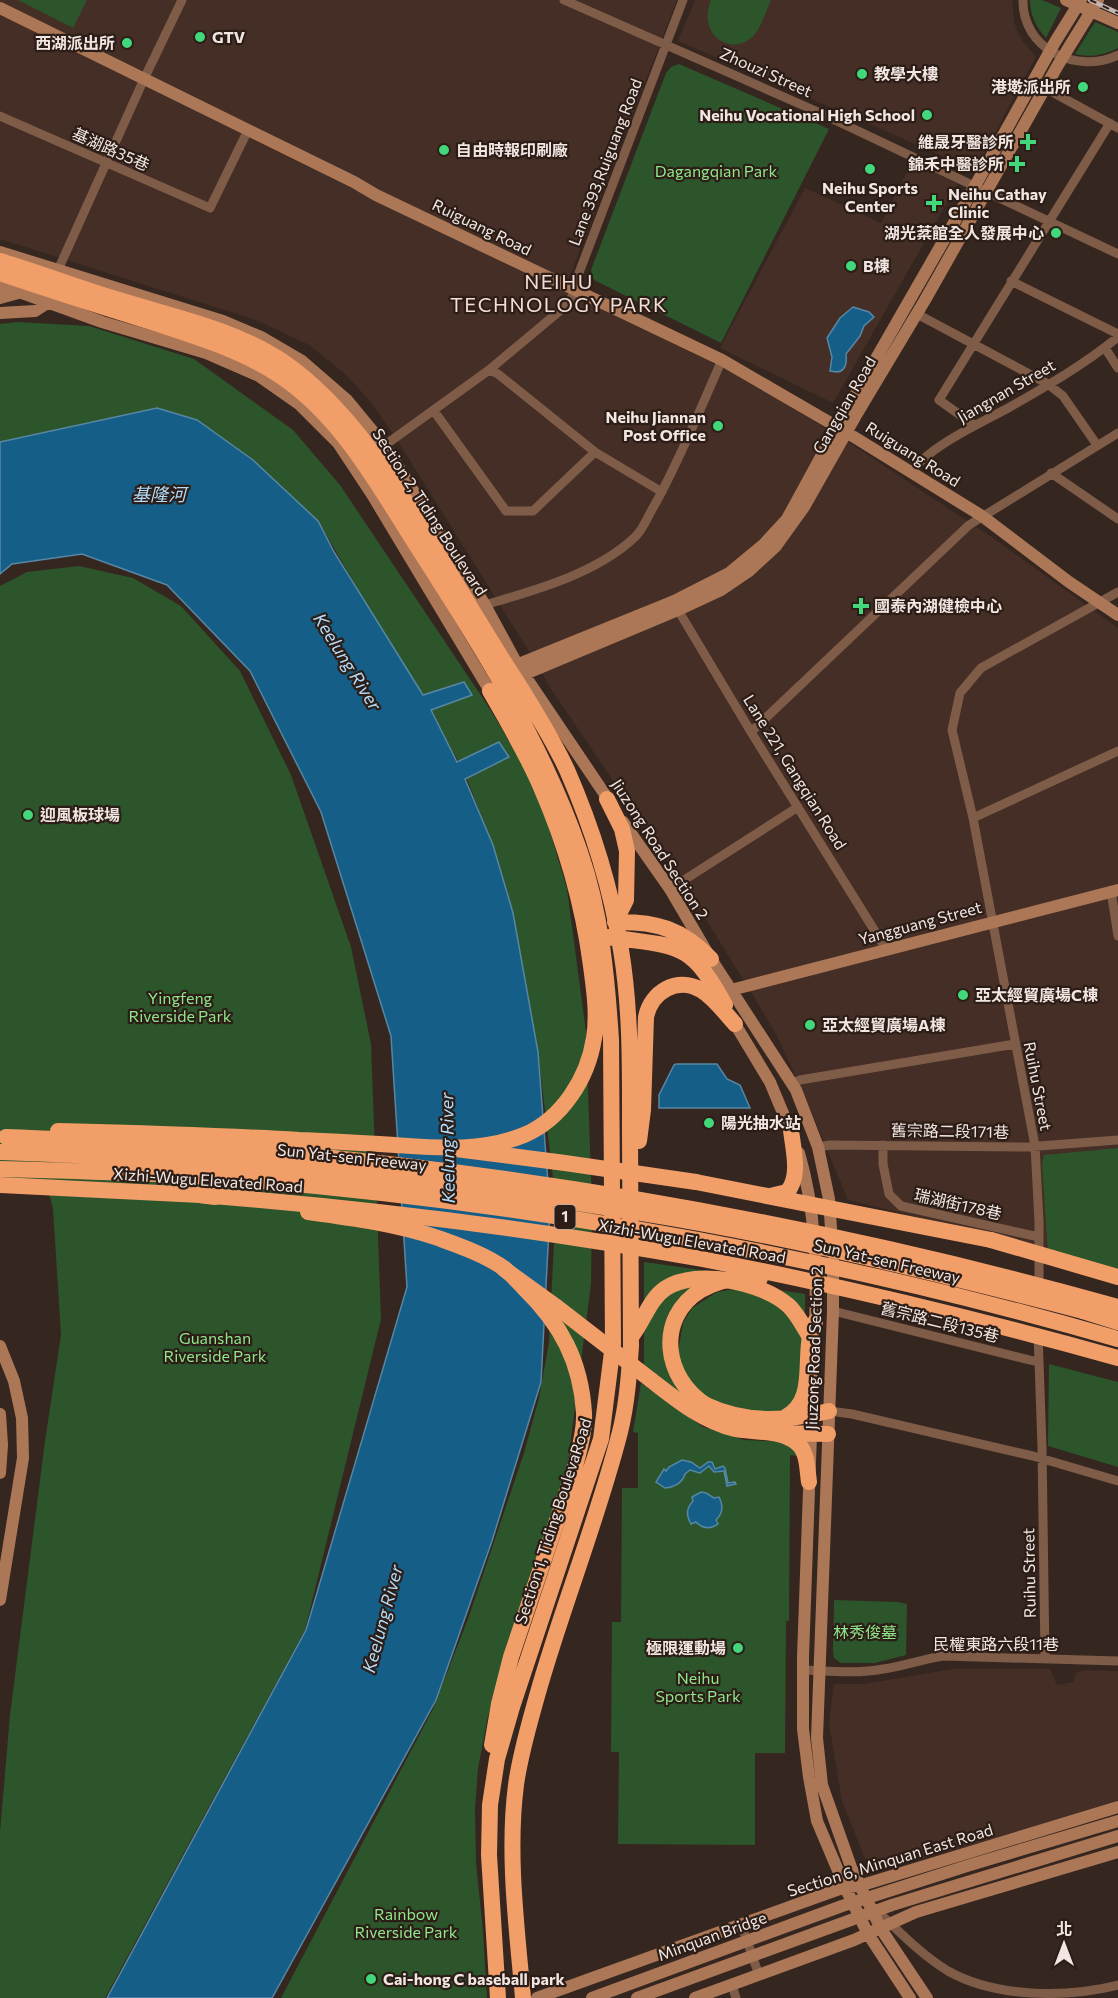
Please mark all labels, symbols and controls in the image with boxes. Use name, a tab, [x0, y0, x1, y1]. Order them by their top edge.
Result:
place label: GTV	[212, 27, 245, 46]
marker: GTV	[193, 30, 207, 44]
place label: 西湖派出所	[35, 33, 115, 52]
marker: 西湖派出所	[120, 36, 134, 50]
street label: Zhouzi Street	[717, 43, 816, 100]
place label: 教學大樓	[874, 64, 938, 83]
marker: 教學大樓	[855, 67, 869, 81]
street label: Lane 393,Ruiguang Road	[564, 76, 645, 248]
place label: 港墘派出所	[991, 77, 1071, 96]
marker: 港墘派出所	[1076, 80, 1090, 94]
place label: Neihu Vocational High School	[699, 105, 915, 124]
marker: Neihu Vocational High School	[920, 108, 934, 122]
street label: 基湖路35巷	[70, 123, 153, 174]
place label: 維晟牙醫診所	[918, 132, 1014, 151]
marker: 維晟牙醫診所	[1019, 133, 1037, 151]
place label: 自由時報印刷廠	[456, 140, 568, 159]
marker: 自由時報印刷廠	[437, 143, 451, 157]
place label: 錦禾中醫診所	[908, 154, 1004, 173]
marker: 錦禾中醫診所	[1008, 155, 1026, 173]
park label: Dagangqian Park	[655, 161, 777, 180]
marker: Neihu Sports Center	[863, 162, 877, 176]
place label: Neihu Sports Center	[822, 178, 918, 215]
place label: Neihu Cathay Clinic	[948, 184, 1047, 221]
street label: Ruiguang Road	[430, 194, 535, 259]
marker: Neihu Cathay Clinic	[925, 194, 943, 212]
place label: 湖光棻館全人發展中心	[884, 223, 1044, 242]
marker: 湖光棻館全人發展中心	[1049, 226, 1063, 240]
place label: B棟	[863, 256, 890, 275]
marker: B棟	[844, 259, 858, 273]
district label: NEIHU TECHNOLOGY PARK	[450, 269, 668, 316]
street label: Gangqian Road	[808, 353, 879, 457]
street label: Jiangnan Street	[953, 355, 1058, 426]
place label: Neihu Jiannan Post Office	[605, 407, 706, 444]
street label: Ruiguang Road	[862, 417, 964, 490]
marker: Neihu Jiannan Post Office	[711, 419, 725, 433]
street label: Section 2, Tiding Boulevard	[369, 425, 492, 599]
water label: 基隆河	[132, 483, 189, 505]
place label: 國泰內湖健檢中心	[874, 596, 1002, 615]
marker: 國泰內湖健檢中心	[852, 597, 870, 615]
water label: Keelung River	[309, 609, 387, 715]
street label: Lane 221, Gangqian Road	[740, 691, 851, 853]
street label: Jiuzong Road Section 2	[608, 775, 713, 923]
place label: 迎風板球場	[40, 805, 120, 824]
marker: 迎風板球場	[21, 808, 35, 822]
street label: Yangguang Street	[856, 897, 984, 948]
place label: 亞太經貿廣場C棟	[975, 985, 1098, 1004]
park label: Yingfeng Riverside Park	[129, 988, 232, 1025]
marker: 亞太經貿廣場C棟	[956, 988, 970, 1002]
place label: 亞太經貿廣場A棟	[822, 1015, 946, 1034]
marker: 亞太經貿廣場A棟	[803, 1018, 817, 1032]
street label: Ruihu Street	[1021, 1040, 1056, 1132]
water label: Keelung River	[435, 1092, 459, 1204]
place label: 陽光抽水站	[721, 1113, 801, 1132]
marker: 陽光抽水站	[702, 1116, 716, 1130]
street label: 舊宗路二段171巷	[891, 1120, 1009, 1141]
street label: Sun Yat-sen Freeway	[277, 1139, 428, 1174]
street label: Xizhi-Wugu Elevated Road	[113, 1163, 303, 1196]
street label: 瑞湖街178巷	[913, 1184, 1004, 1223]
road number: 1	[554, 1205, 576, 1229]
street label: Xizhi-Wugu Elevated Road	[597, 1215, 787, 1266]
street label: Sun Yat-sen Freeway	[812, 1234, 962, 1287]
street label: Jiuzong Road Section 2	[801, 1266, 826, 1430]
street label: 舊宗路二段135巷	[879, 1298, 1001, 1345]
park label: Guanshan Riverside Park	[164, 1328, 267, 1365]
street label: Section 1, Tiding BoulevaRoad	[510, 1416, 595, 1626]
street label: Ruihu Street	[1018, 1527, 1039, 1618]
water label: Keelung River	[357, 1562, 407, 1675]
park label: 林秀俊墓	[833, 1622, 897, 1641]
street label: 民權東路六段11巷	[933, 1634, 1059, 1653]
place label: 極限運動場	[646, 1638, 726, 1657]
marker: 極限運動場	[731, 1641, 745, 1655]
park label: Neihu Sports Park	[655, 1668, 741, 1705]
street label: Section 6, Minquan East Road	[785, 1819, 995, 1900]
park label: Rainbow Riverside Park	[355, 1904, 458, 1941]
street label: Minquan Bridge	[655, 1907, 769, 1964]
north arrow	[1034, 1914, 1094, 1974]
text: 北	[1056, 1919, 1072, 1938]
place label: Cai-hong C baseball park	[383, 1969, 566, 1988]
marker: Cai-hong C baseball park	[364, 1972, 378, 1986]

